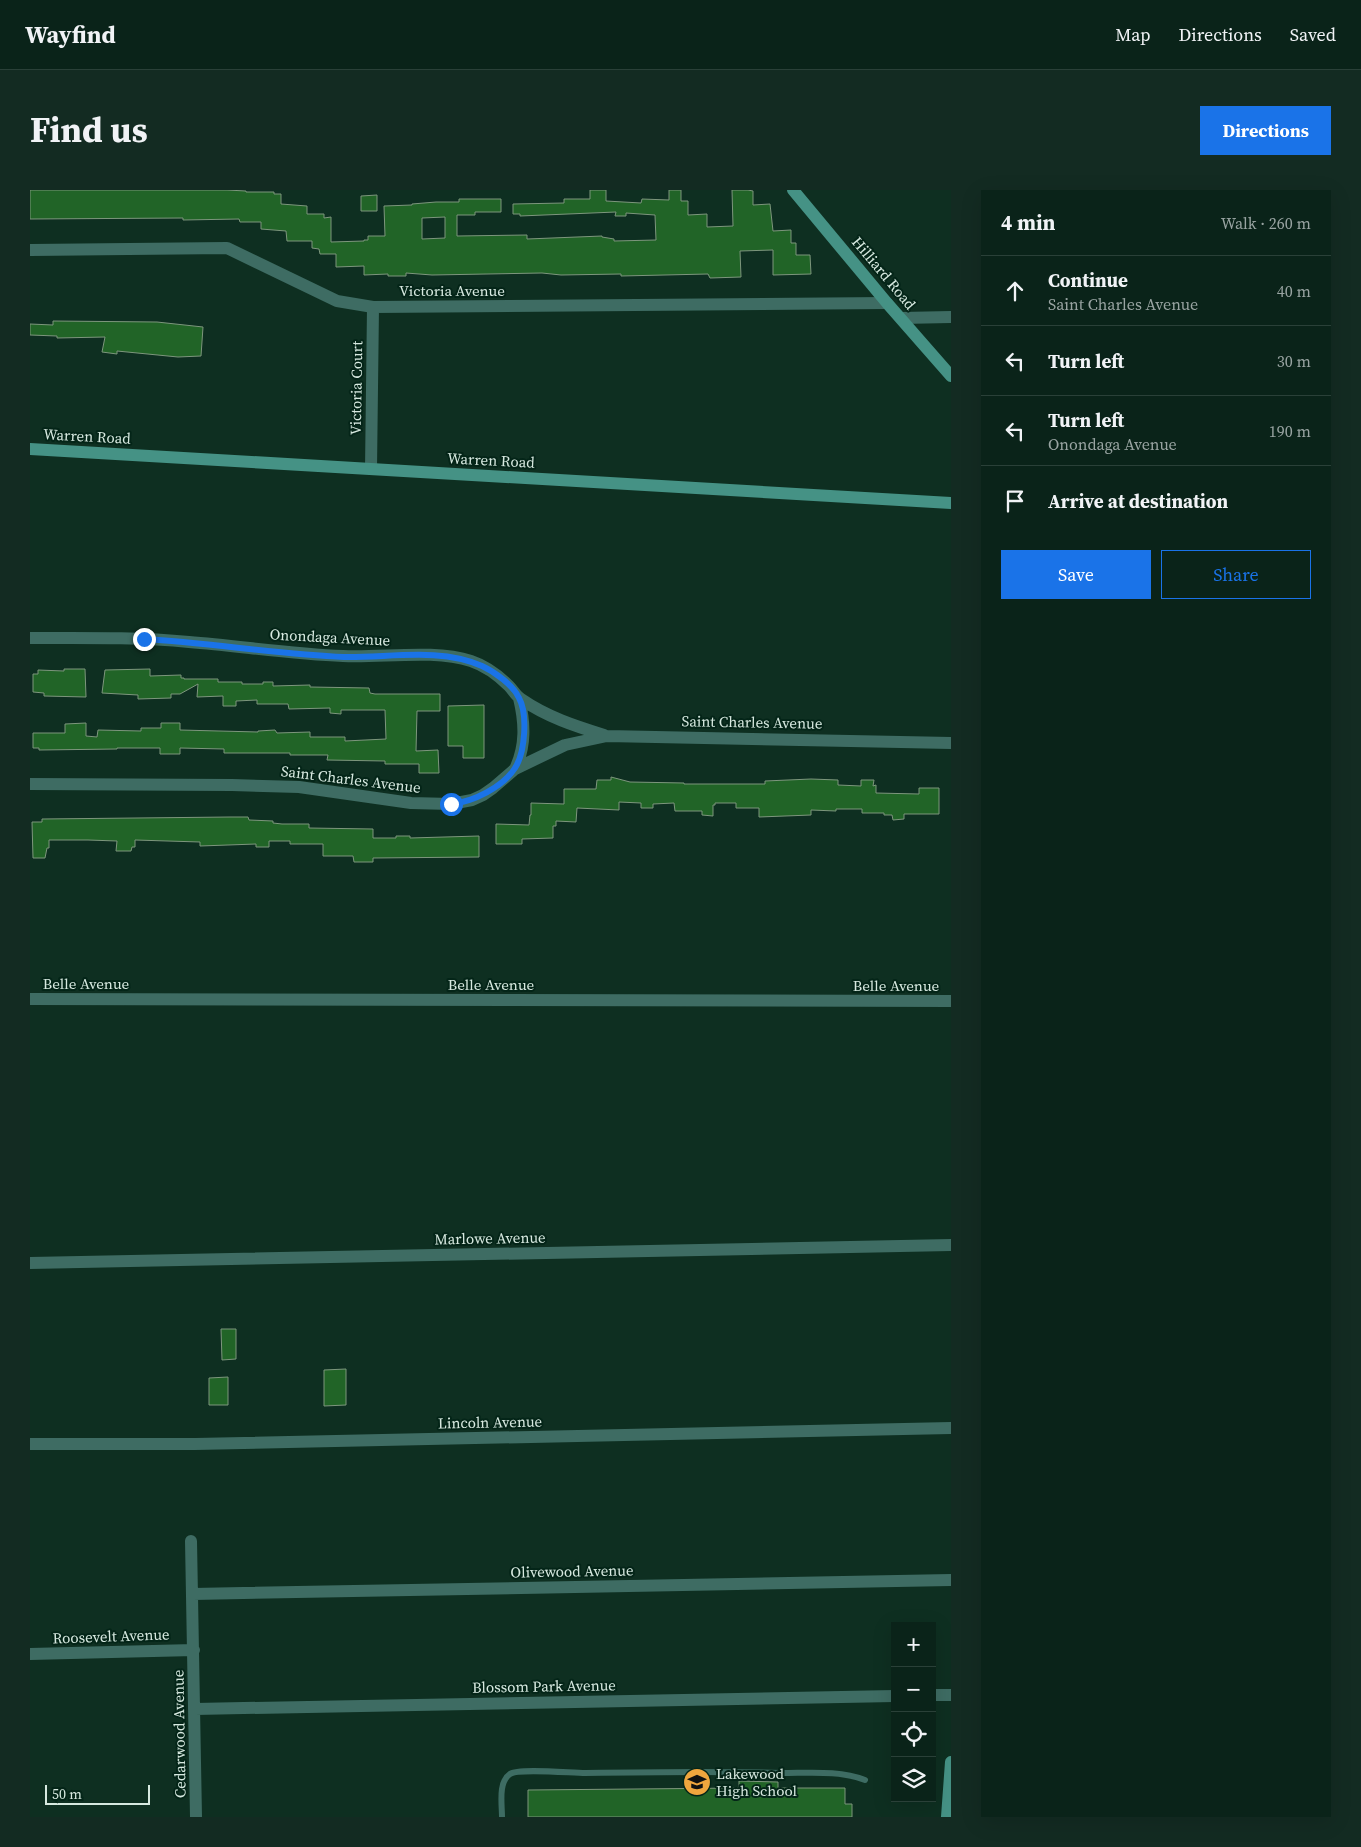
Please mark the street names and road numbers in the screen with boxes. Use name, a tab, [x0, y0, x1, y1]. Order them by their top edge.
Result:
street label: Hilliard Road	[847, 232, 921, 314]
street label: Victoria Avenue	[399, 280, 505, 301]
street label: Victoria Court	[345, 341, 367, 435]
street label: Warren Road	[43, 423, 132, 449]
street label: Warren Road	[447, 447, 536, 473]
street label: Onondaga Avenue	[269, 623, 391, 651]
street label: Saint Charles Avenue	[681, 710, 823, 734]
street label: Saint Charles Avenue	[280, 760, 422, 798]
street label: Belle Avenue	[43, 973, 129, 994]
street label: Belle Avenue	[448, 974, 534, 995]
street label: Belle Avenue	[853, 975, 939, 996]
street label: Marlowe Avenue	[434, 1227, 546, 1249]
street label: Lincoln Avenue	[438, 1411, 543, 1433]
street label: Olivewood Avenue	[510, 1559, 634, 1583]
street label: Roosevelt Avenue	[52, 1623, 170, 1649]
street label: Cedarwood Avenue	[167, 1669, 191, 1798]
street label: Blossom Park Avenue	[472, 1674, 616, 1698]

